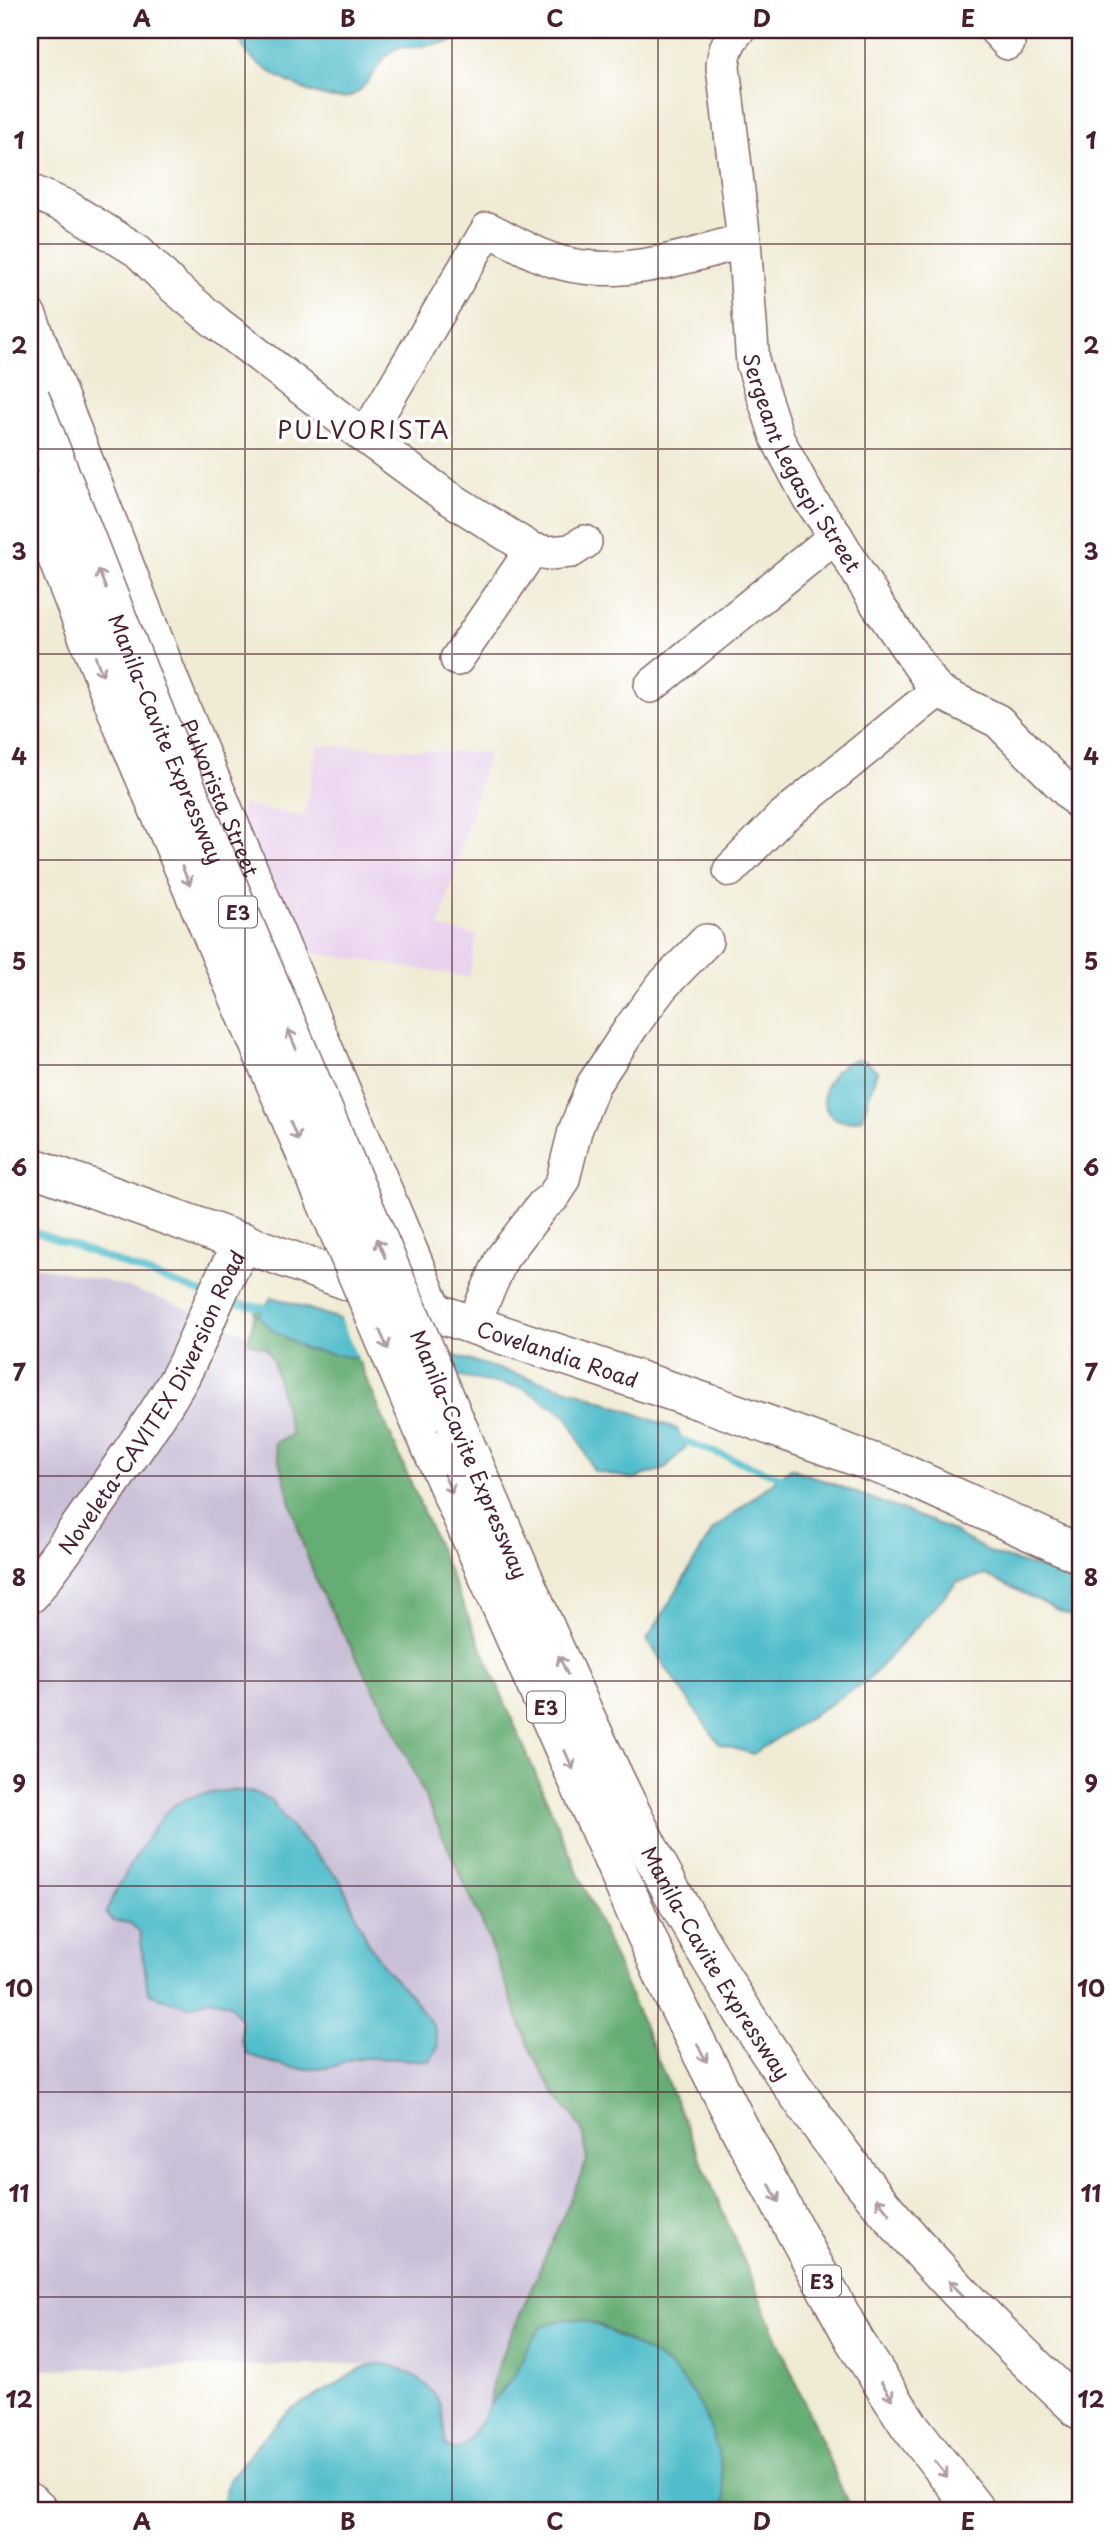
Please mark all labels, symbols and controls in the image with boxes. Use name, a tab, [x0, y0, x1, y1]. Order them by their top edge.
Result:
text: A	[133, 0, 151, 35]
text: B	[340, 0, 356, 35]
text: C	[546, 0, 564, 35]
text: D	[753, 0, 771, 35]
text: E	[961, 0, 975, 35]
text: 1	[14, 122, 25, 157]
text: 1	[1086, 122, 1097, 157]
text: 2	[11, 327, 27, 362]
text: 2	[1083, 327, 1099, 362]
street label: Sergeant Legaspi Street	[736, 352, 870, 578]
district label: PULVORISTA	[277, 411, 451, 447]
text: 3	[11, 533, 27, 568]
text: 3	[1083, 533, 1099, 568]
one-way arrow	[94, 569, 107, 591]
street label: Manila–Cavite Expressway	[101, 609, 233, 869]
one-way arrow	[94, 655, 107, 677]
street label: Pulvorista Street	[174, 714, 268, 881]
text: 4	[11, 738, 27, 773]
text: 4	[1083, 738, 1099, 773]
one-way arrow	[180, 865, 193, 887]
road number: E3	[219, 896, 257, 928]
text: 5	[12, 943, 26, 978]
text: 5	[1084, 943, 1098, 978]
one-way arrow	[285, 1028, 298, 1050]
one-way arrow	[288, 1120, 301, 1141]
text: 6	[11, 1149, 27, 1184]
text: 6	[1083, 1149, 1099, 1184]
one-way arrow	[374, 1238, 387, 1259]
street label: Noveleta-CAVITEX Diversion Road	[50, 1244, 252, 1560]
street label: Covelandia Road	[473, 1311, 643, 1395]
street label: Manila–Cavite Expressway	[403, 1325, 537, 1583]
one-way arrow	[378, 1329, 391, 1350]
text: 7	[12, 1354, 26, 1389]
text: 7	[1084, 1354, 1098, 1389]
one-way arrow	[442, 1473, 455, 1495]
text: 8	[12, 1559, 26, 1594]
text: 8	[1084, 1559, 1098, 1594]
one-way arrow	[556, 1655, 569, 1677]
road number: E3	[527, 1692, 565, 1722]
one-way arrow	[563, 1749, 576, 1770]
text: 9	[12, 1765, 26, 1800]
text: 9	[1084, 1765, 1098, 1800]
street label: Manila–Cavite Expressway	[634, 1840, 799, 2086]
text: 10	[5, 1970, 33, 2005]
text: 10	[1077, 1970, 1105, 2005]
one-way arrow	[696, 2042, 709, 2063]
text: 11	[9, 2175, 30, 2210]
text: 11	[1081, 2175, 1102, 2210]
one-way arrow	[768, 2182, 782, 2203]
one-way arrow	[875, 2197, 891, 2215]
road number: E3	[803, 2266, 841, 2296]
one-way arrow	[947, 2280, 964, 2297]
one-way arrow	[880, 2380, 894, 2400]
text: 12	[5, 2381, 33, 2416]
text: 12	[1077, 2381, 1105, 2416]
one-way arrow	[934, 2459, 949, 2477]
text: A	[133, 2503, 151, 2538]
text: B	[340, 2503, 356, 2538]
text: C	[546, 2503, 564, 2538]
text: D	[753, 2503, 771, 2538]
text: E	[961, 2503, 975, 2538]

